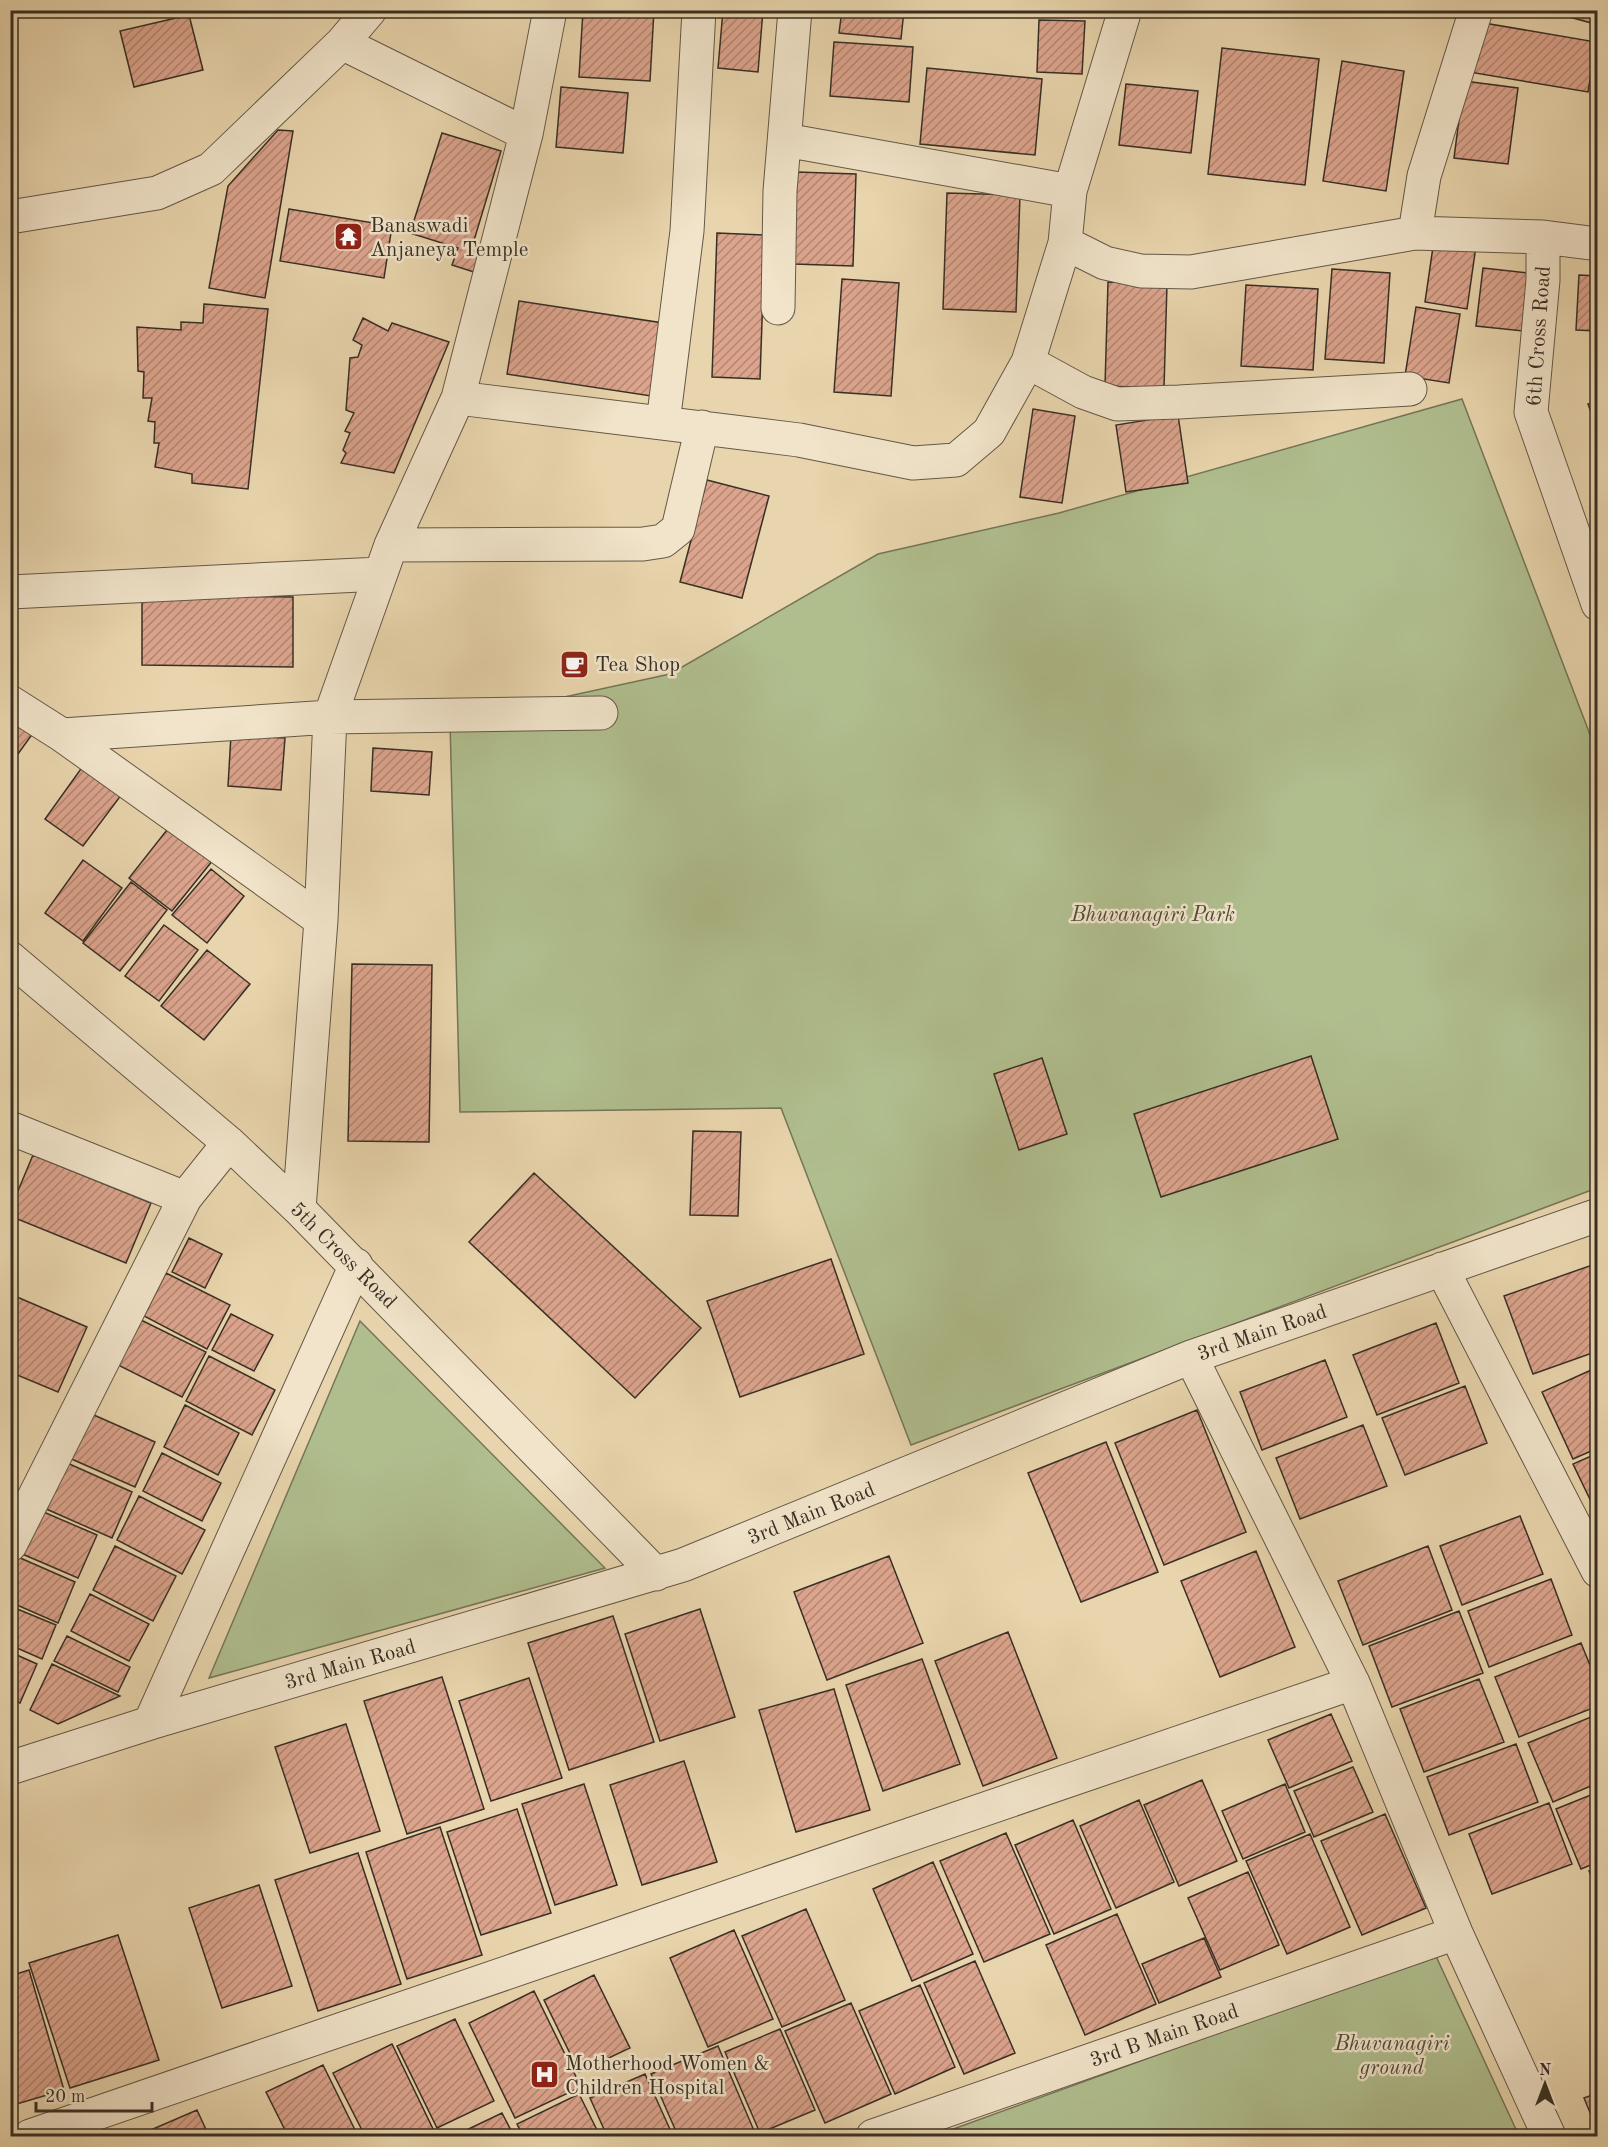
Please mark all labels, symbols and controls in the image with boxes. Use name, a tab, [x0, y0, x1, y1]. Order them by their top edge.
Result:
place label: Banaswadi Anjaneya Temple	[370, 216, 528, 261]
temple icon: Banaswadi Anjaneya Temple	[333, 221, 365, 253]
street label: 6th Cross Road	[1524, 265, 1555, 407]
cafe icon: Tea Shop	[558, 648, 590, 680]
place label: Tea Shop	[595, 655, 680, 676]
park label: Bhuvanagiri Park	[1070, 905, 1235, 926]
street label: 5th Cross Road	[286, 1199, 400, 1313]
street label: 3rd Main Road	[1195, 1301, 1330, 1365]
street label: 3rd Main Road	[745, 1479, 878, 1549]
street label: 3rd Main Road	[282, 1637, 418, 1694]
street label: 3rd B Main Road	[1087, 2001, 1242, 2072]
park label: Bhuvanagiri ground	[1334, 2034, 1449, 2079]
place label: Motherhood Women & Children Hospital	[565, 2054, 770, 2099]
north arrow	[1515, 2054, 1575, 2114]
hospital icon: Motherhood Women & Children Hospital	[528, 2059, 560, 2091]
text: N	[1539, 2063, 1552, 2079]
scale bar	[36, 2075, 152, 2113]
text: 20 m	[45, 2088, 85, 2106]

